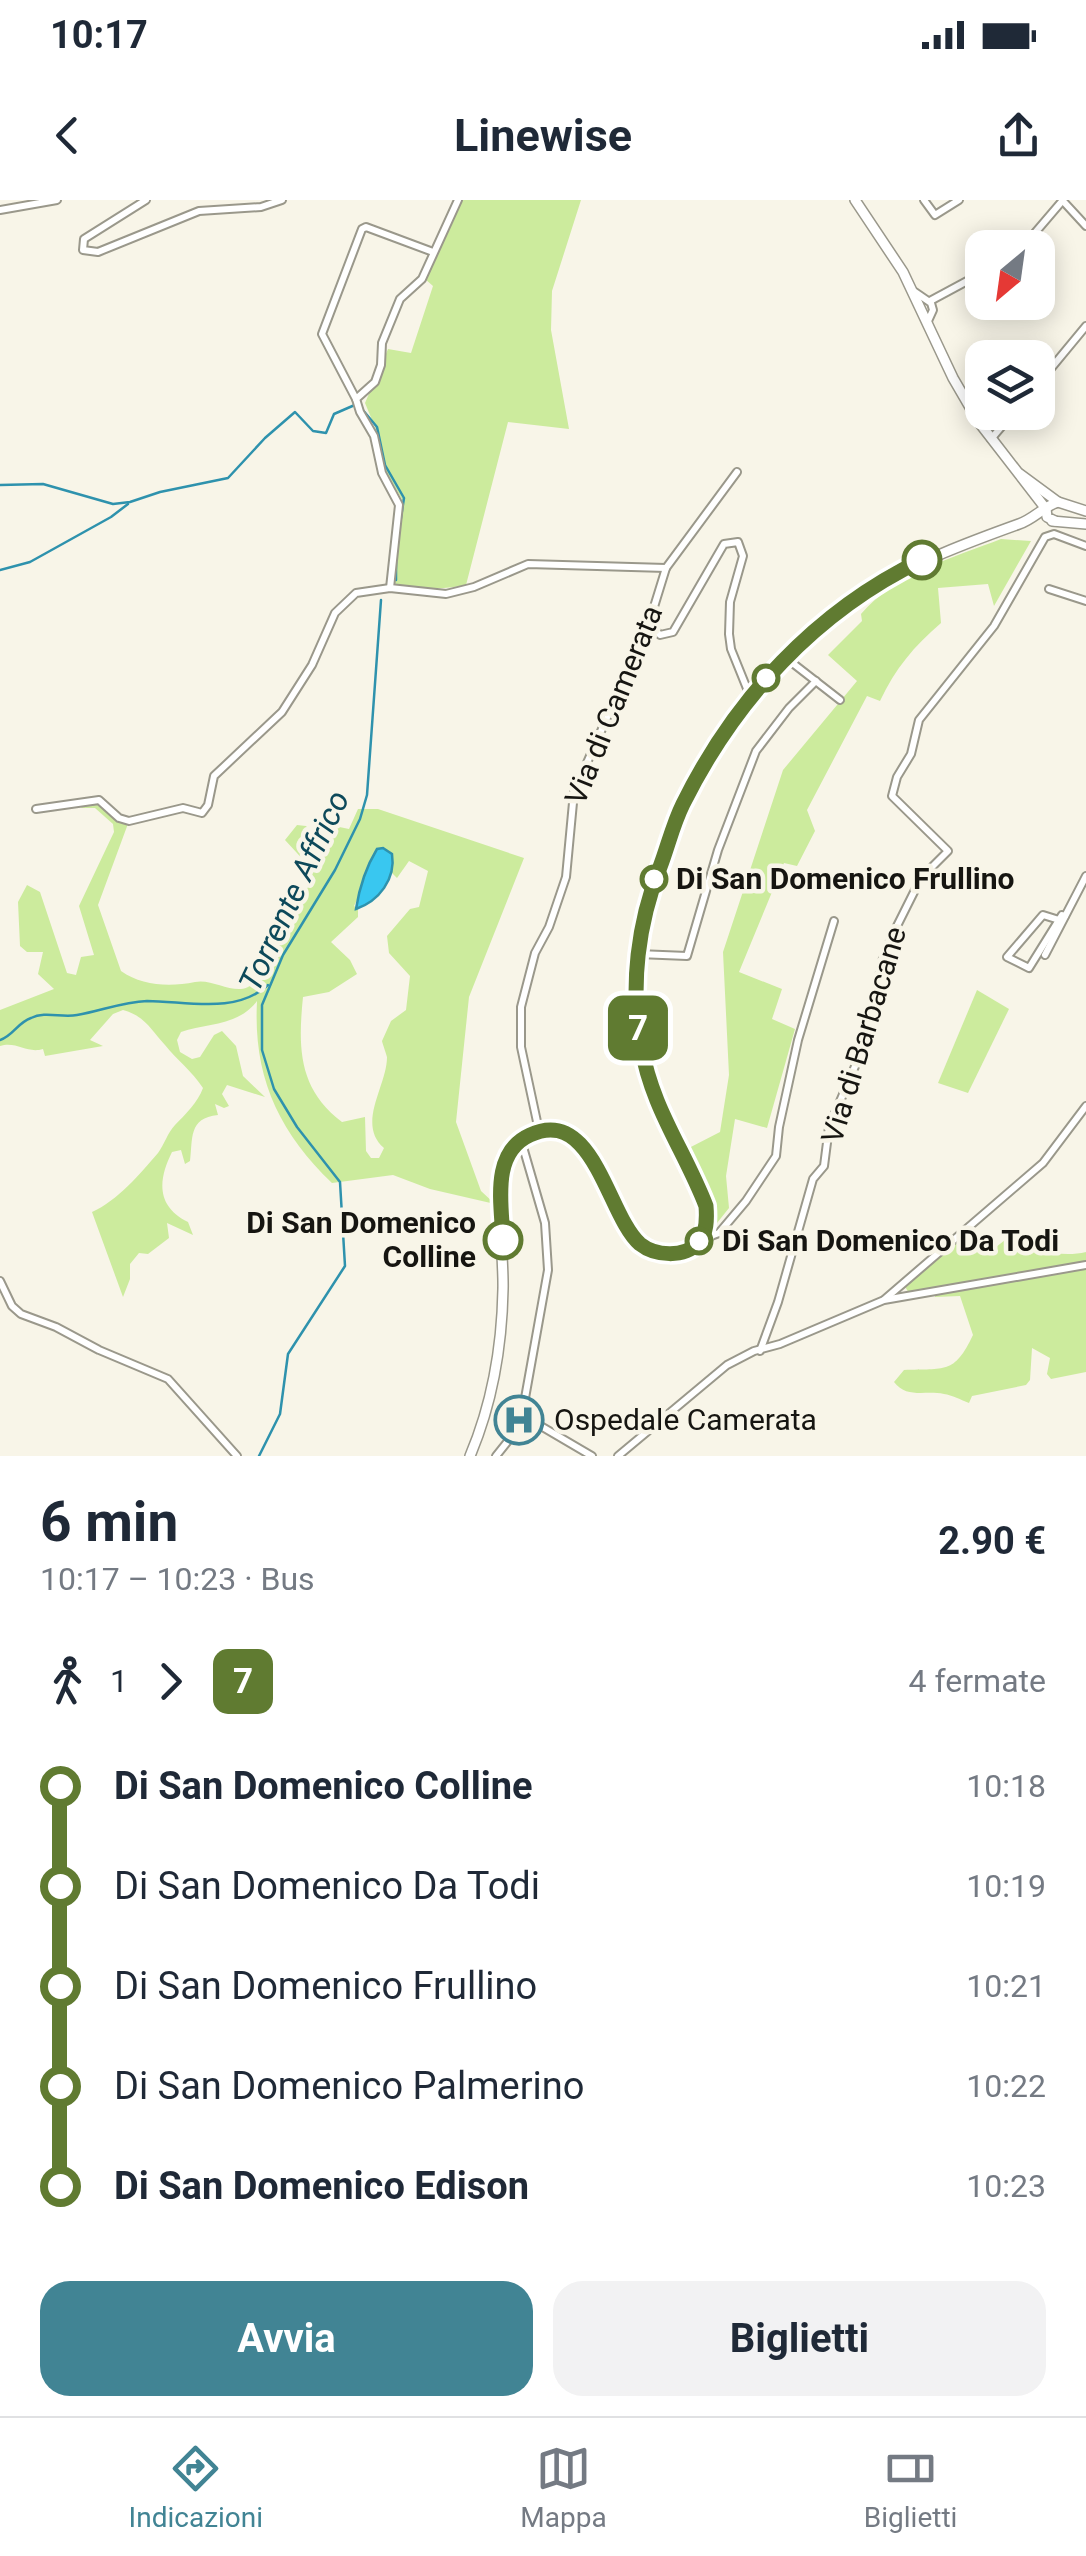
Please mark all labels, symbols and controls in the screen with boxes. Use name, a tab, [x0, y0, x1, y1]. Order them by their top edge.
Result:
text: 10:17	[50, 13, 148, 57]
icon: back	[40, 108, 95, 163]
icon: share	[991, 108, 1046, 163]
text: Linewise	[454, 109, 632, 162]
north arrow	[965, 230, 1055, 320]
map controls	[965, 230, 1055, 430]
button: layers	[965, 340, 1055, 430]
unlabelled marker	[903, 541, 941, 579]
street label: Via di Camerata	[558, 600, 669, 810]
unlabelled marker	[753, 665, 779, 691]
water label: Torrente Affrico	[231, 784, 357, 998]
place label: Di San Domenico Frullino	[676, 861, 1015, 896]
marker: Di San Domenico Frullino	[641, 866, 667, 892]
street label: Via di Barbacane	[814, 922, 913, 1147]
line badge: 7	[606, 996, 670, 1060]
text: 7	[628, 1008, 648, 1049]
place label: Di San Domenico Colline	[246, 1205, 476, 1274]
marker: Di San Domenico Colline	[484, 1221, 522, 1259]
place label: Di San Domenico Da Todi	[722, 1223, 1059, 1258]
marker: Di San Domenico Da Todi	[686, 1228, 712, 1254]
hospital icon: Ospedale Camerata	[493, 1394, 545, 1446]
place label: Ospedale Camerata	[554, 1402, 817, 1437]
text: 6 min	[40, 1490, 178, 1554]
text: 2.90 €	[938, 1519, 1046, 1563]
text: 10:17 – 10:23 · Bus	[40, 1560, 315, 1598]
icon: walk	[40, 1654, 95, 1709]
icon: forward	[143, 1654, 198, 1709]
text: 7	[233, 1661, 253, 1702]
text: 1	[110, 1662, 128, 1700]
text: 4 fermate	[909, 1662, 1046, 1700]
text: Di San Domenico Colline	[114, 1764, 533, 1808]
text: 10:18	[966, 1767, 1046, 1805]
text: Di San Domenico Da Todi	[114, 1864, 540, 1908]
text: 10:19	[966, 1867, 1046, 1905]
text: Di San Domenico Frullino	[114, 1964, 537, 2008]
text: 10:21	[966, 1967, 1046, 2005]
text: Di San Domenico Palmerino	[114, 2064, 584, 2108]
text: 10:22	[966, 2067, 1046, 2105]
text: Di San Domenico Edison	[114, 2164, 529, 2208]
text: 10:23	[966, 2167, 1046, 2205]
button: Avvia	[40, 2281, 533, 2396]
button: Biglietti	[553, 2281, 1046, 2396]
tab: Indicazioni	[129, 2441, 263, 2534]
tab: Mappa	[520, 2441, 607, 2534]
tab: Biglietti	[864, 2441, 957, 2534]

